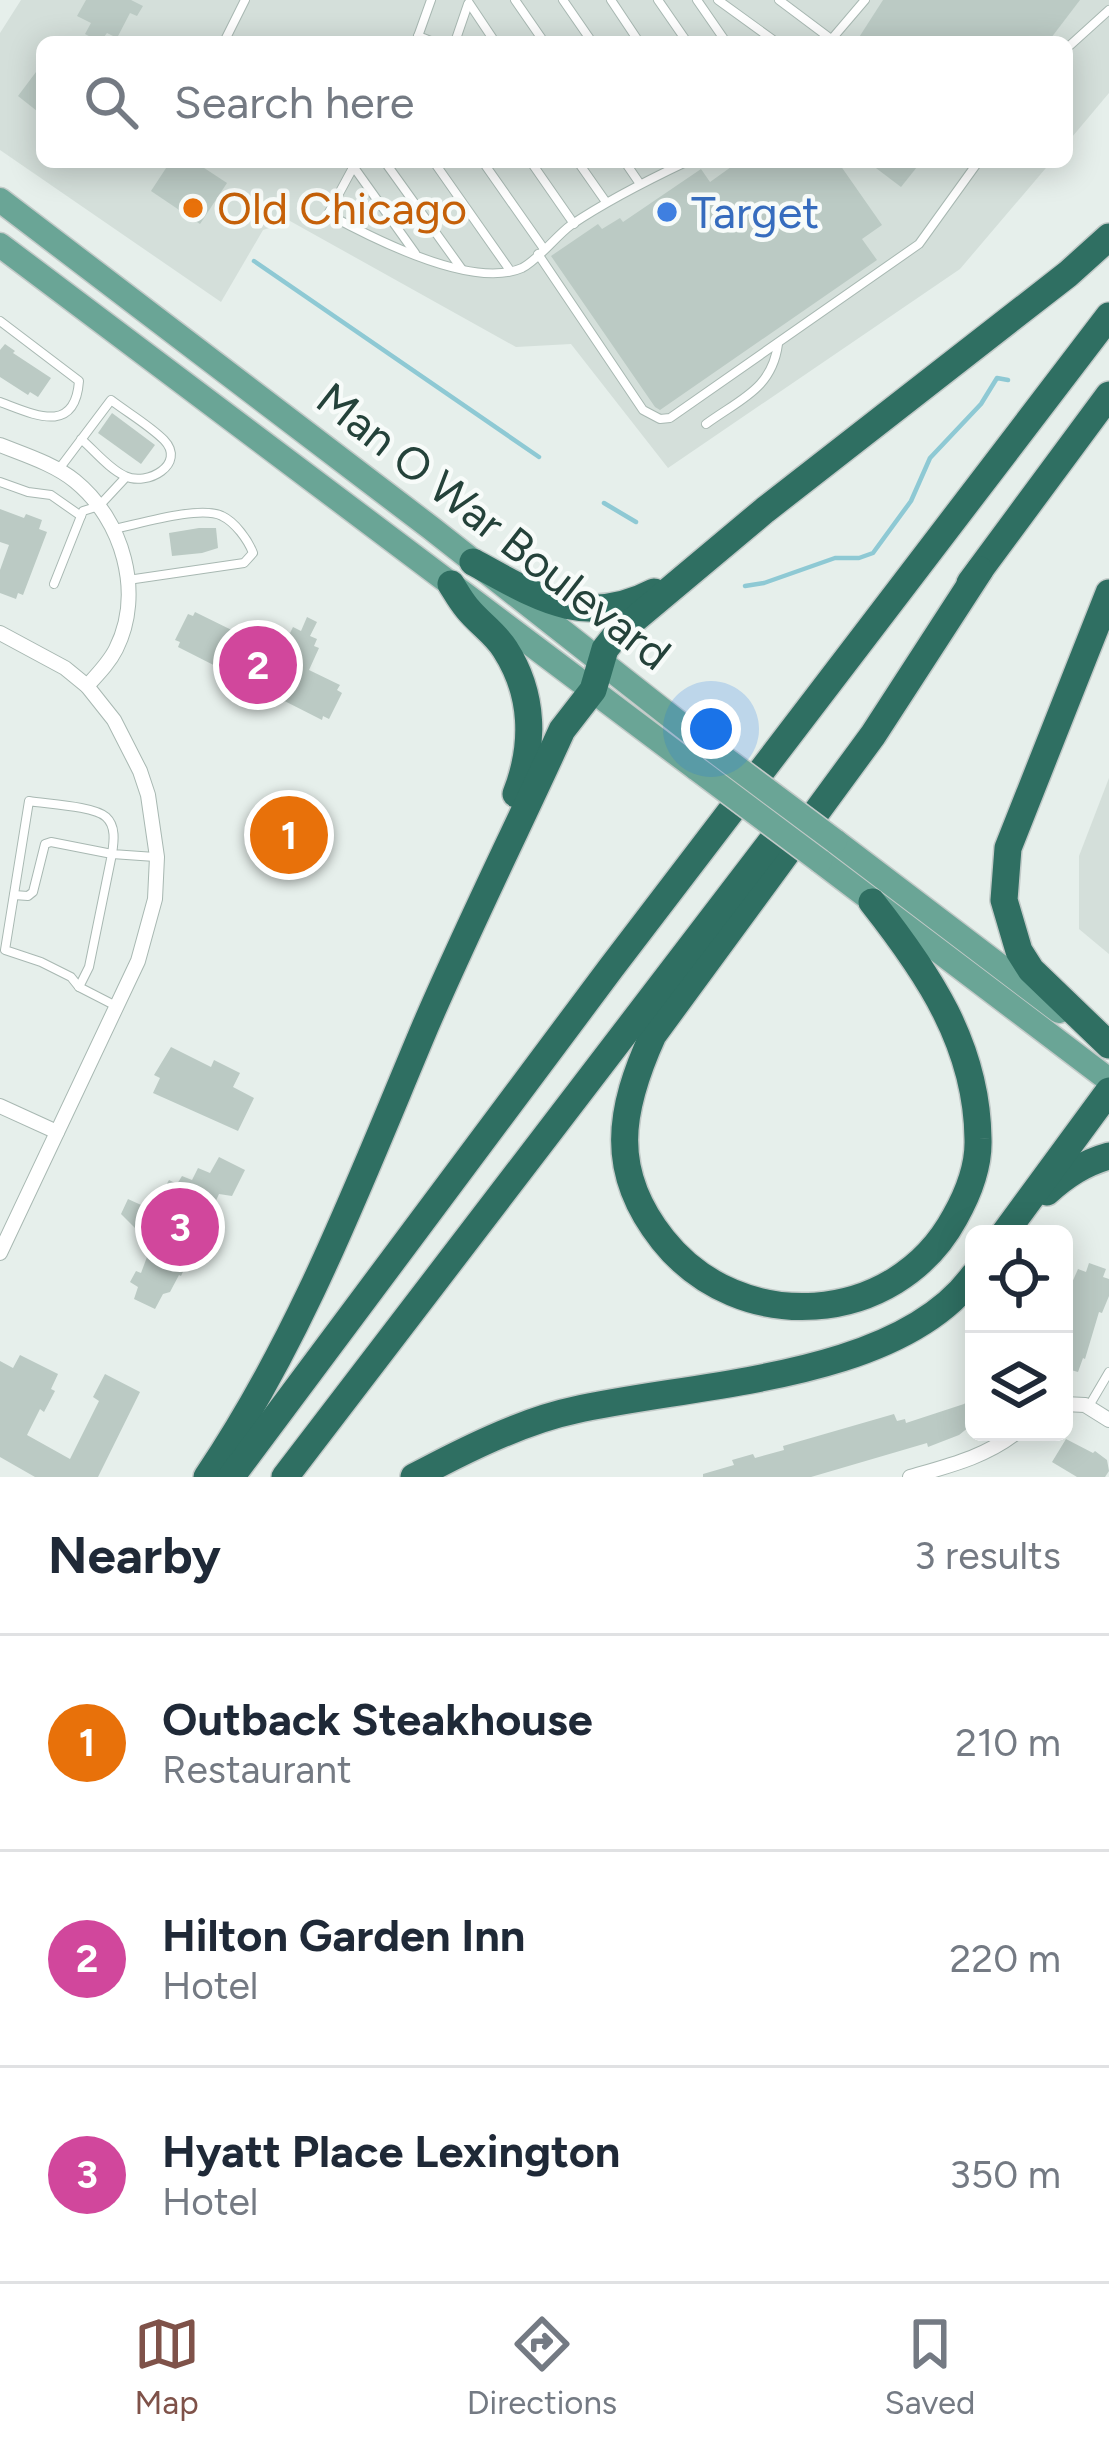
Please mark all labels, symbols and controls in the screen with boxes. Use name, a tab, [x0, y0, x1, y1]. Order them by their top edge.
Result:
search box	[36, 36, 1073, 168]
icon: search	[78, 69, 144, 135]
text: Search here	[174, 75, 414, 129]
place label: Old Chicago	[217, 181, 467, 235]
place label: Target	[691, 185, 819, 239]
marker: Old Chicago	[180, 195, 206, 221]
marker: Target	[654, 199, 680, 225]
street label: Man O War Boulevard	[306, 371, 682, 681]
pin: 2	[219, 620, 297, 710]
your location	[681, 699, 741, 759]
pin: 1	[250, 790, 328, 880]
pin: 3	[141, 1182, 219, 1272]
map controls	[965, 1225, 1073, 1441]
button: locate	[965, 1225, 1073, 1333]
button: layers	[965, 1333, 1073, 1441]
text: Nearby	[48, 1525, 221, 1586]
text: 3 results	[914, 1532, 1061, 1579]
text: Outback Steakhouse	[162, 1692, 593, 1746]
text: 1	[79, 1719, 95, 1766]
text: 210 m	[955, 1719, 1061, 1766]
text: Restaurant	[162, 1746, 352, 1793]
text: Hilton Garden Inn	[162, 1908, 525, 1962]
text: 2	[76, 1935, 98, 1982]
text: 220 m	[950, 1935, 1061, 1982]
text: Hotel	[162, 1962, 258, 2009]
text: Hyatt Place Lexington	[162, 2124, 620, 2178]
text: 3	[76, 2151, 98, 2198]
text: 350 m	[950, 2151, 1061, 2198]
text: Hotel	[162, 2178, 258, 2225]
tab: Map	[134, 2311, 200, 2422]
tab: Directions	[467, 2311, 617, 2422]
tab: Saved	[884, 2311, 975, 2422]

